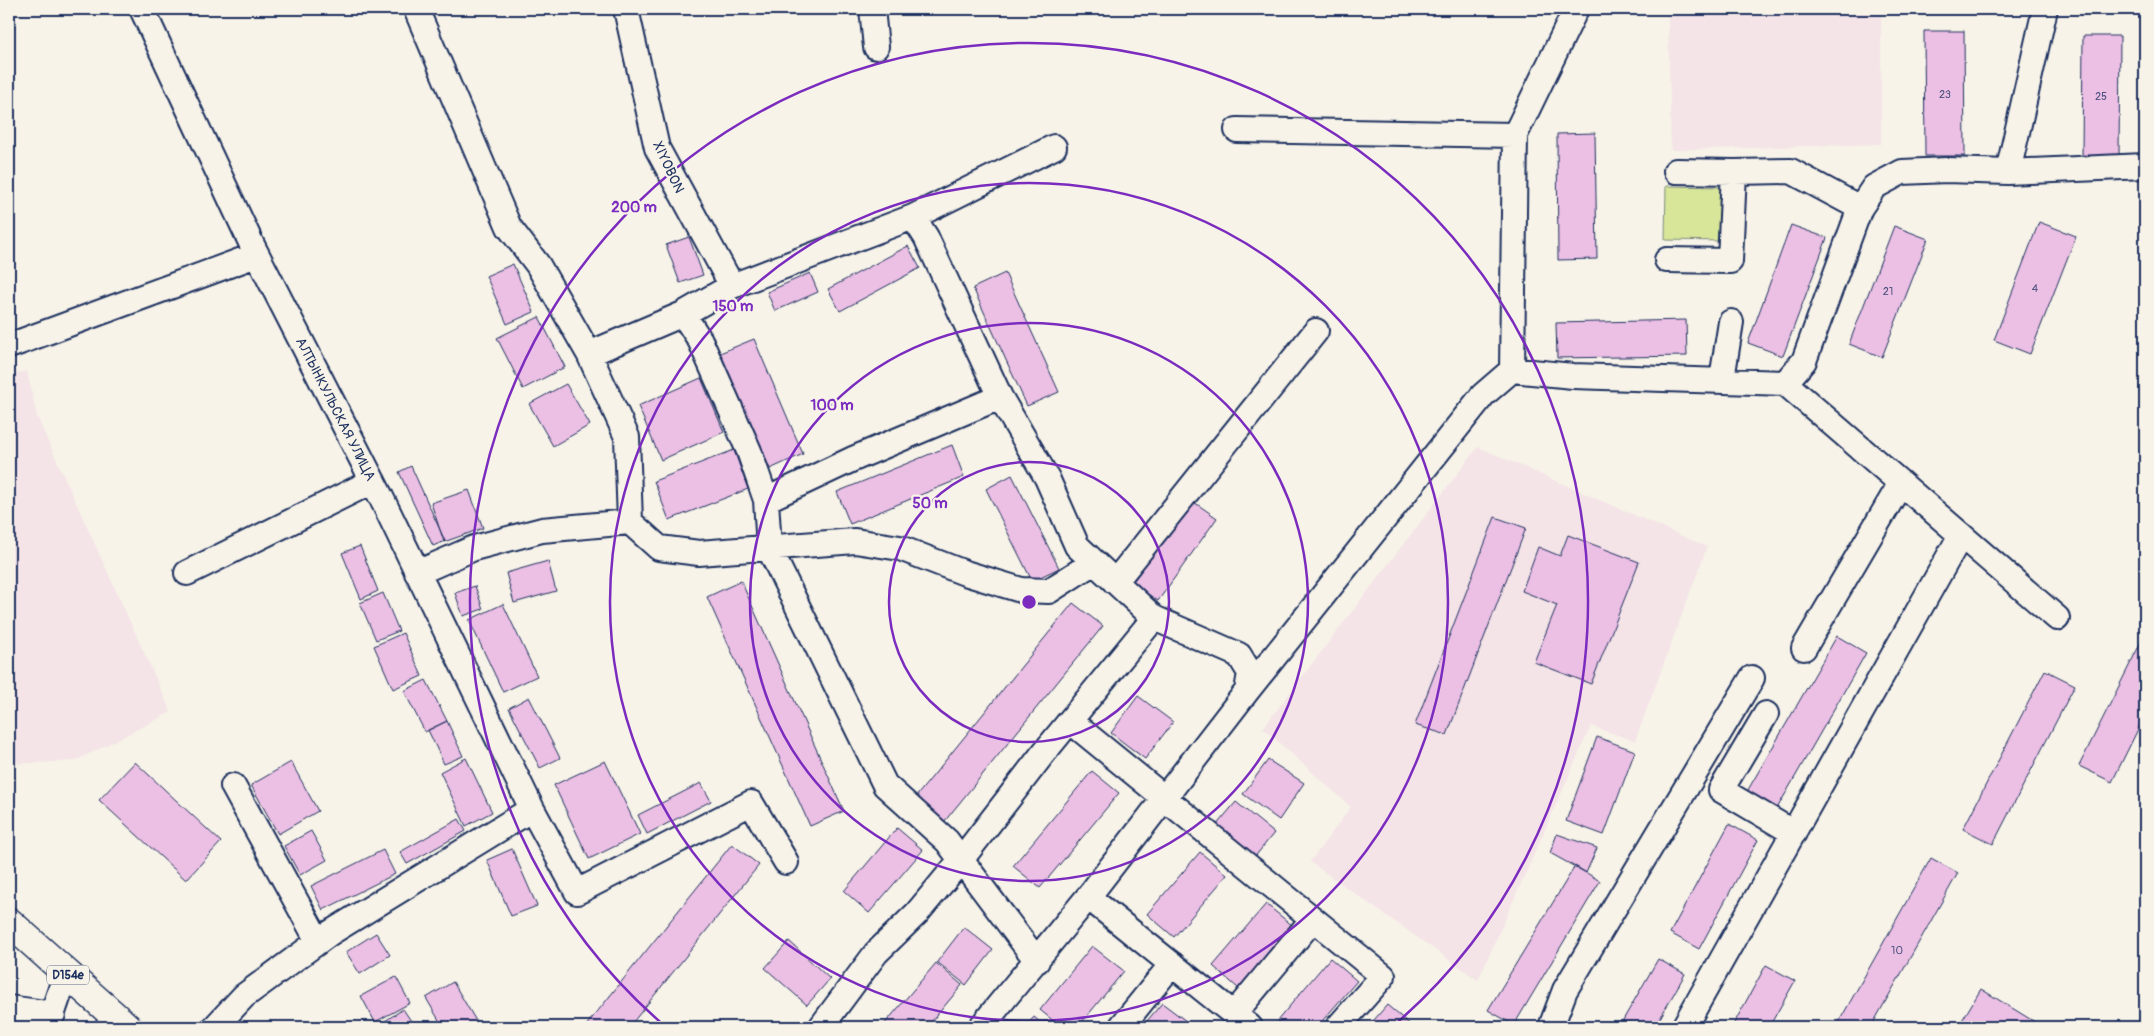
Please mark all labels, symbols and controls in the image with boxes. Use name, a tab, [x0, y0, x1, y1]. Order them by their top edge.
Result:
house number: 23	[1939, 88, 1951, 101]
house number: 25	[2095, 90, 2107, 103]
street label: XIYOBON	[649, 139, 688, 196]
text: 200 m	[611, 198, 657, 217]
house number: 4	[2032, 282, 2039, 295]
house number: 21	[1883, 285, 1893, 298]
text: 150 m	[713, 297, 753, 316]
street label: АЛТЫНКУЛЬСКАЯ УЛИЦА	[292, 335, 379, 484]
text: 100 m	[811, 396, 853, 415]
text: 50 m	[913, 494, 947, 513]
centre of rings	[1020, 593, 1038, 611]
house number: 10	[1891, 944, 1903, 957]
road number: D154e	[47, 966, 89, 984]

